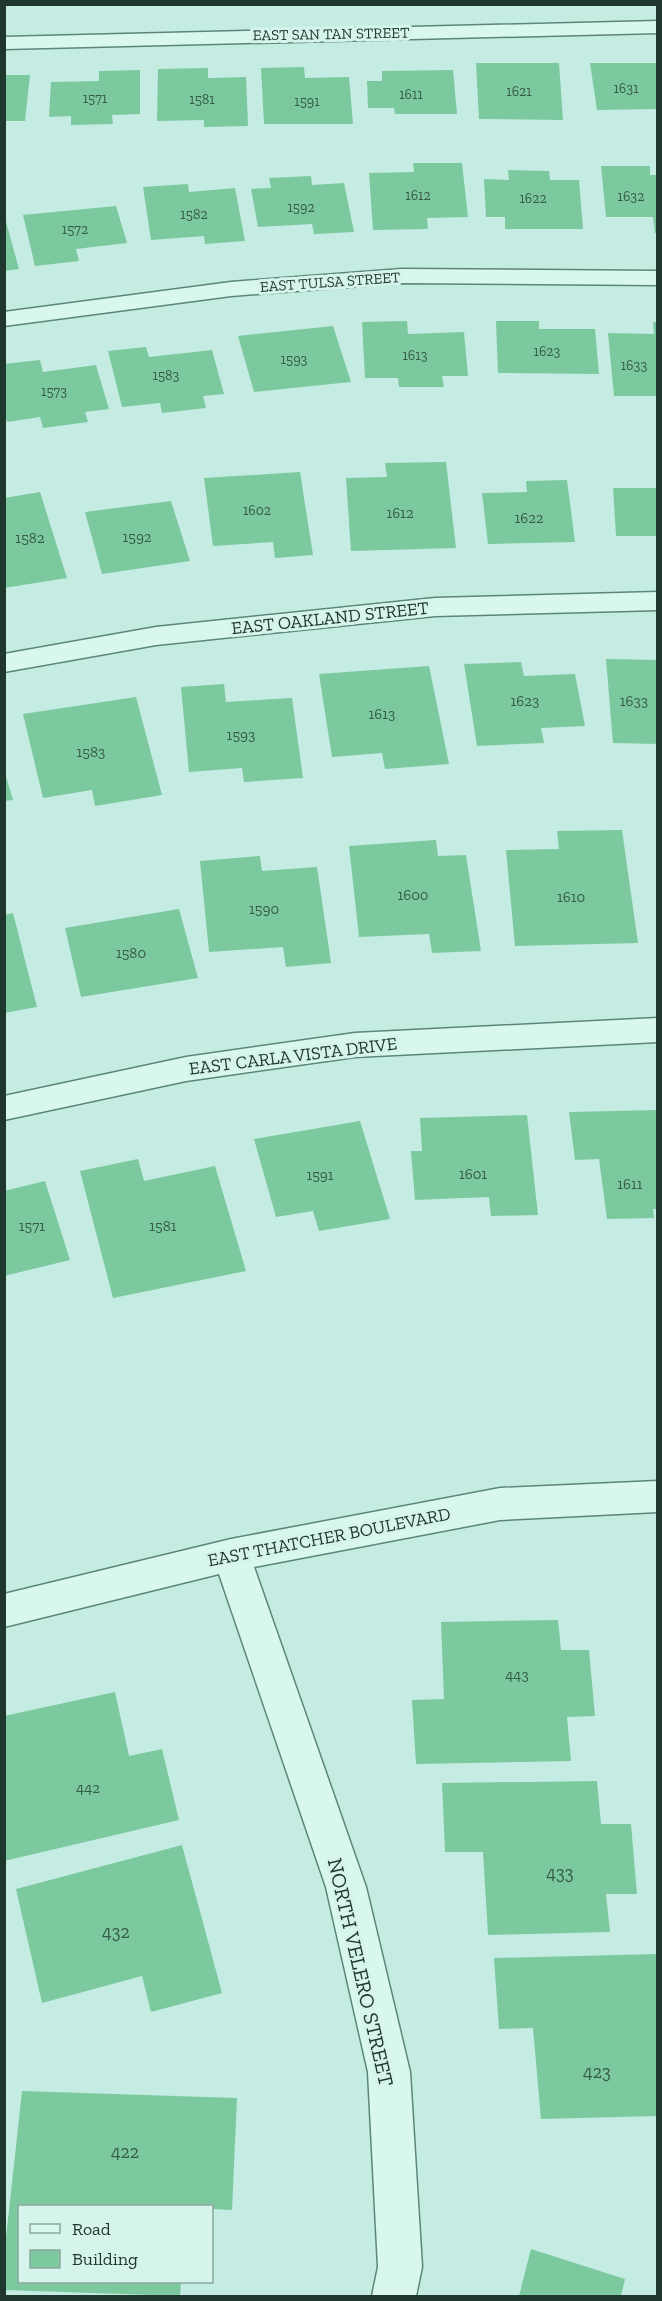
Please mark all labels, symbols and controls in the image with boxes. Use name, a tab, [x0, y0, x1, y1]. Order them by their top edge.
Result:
street label: EAST SAN TAN STREET	[252, 24, 410, 44]
house number: 1631	[613, 80, 639, 97]
house number: 1621	[506, 83, 532, 100]
house number: 1611	[399, 86, 423, 103]
house number: 1571	[83, 90, 108, 107]
house number: 1581	[189, 91, 215, 108]
house number: 1591	[294, 93, 320, 110]
house number: 1612	[405, 187, 431, 204]
house number: 1632	[618, 188, 644, 205]
house number: 1622	[519, 190, 547, 207]
house number: 1592	[287, 199, 315, 216]
house number: 1582	[180, 206, 208, 223]
house number: 1572	[62, 221, 88, 238]
street label: EAST TULSA STREET	[259, 268, 401, 296]
house number: 1623	[534, 343, 561, 360]
house number: 1613	[402, 347, 428, 364]
house number: 1593	[281, 351, 308, 368]
house number: 1633	[621, 357, 647, 374]
house number: 1583	[153, 367, 180, 384]
house number: 1573	[41, 383, 67, 400]
house number: 1602	[243, 502, 271, 519]
house number: 1612	[386, 504, 414, 522]
house number: 1622	[514, 509, 544, 527]
house number: 1592	[122, 528, 152, 546]
house number: 1582	[15, 529, 45, 547]
street label: EAST OAKLAND STREET	[230, 597, 430, 639]
house number: 1623	[511, 692, 539, 710]
house number: 1633	[620, 692, 648, 710]
house number: 1613	[369, 705, 395, 723]
house number: 1593	[227, 726, 255, 744]
house number: 1583	[77, 743, 105, 761]
house number: 1600	[397, 886, 429, 904]
house number: 1610	[557, 888, 585, 906]
house number: 1590	[249, 900, 279, 918]
house number: 1580	[116, 944, 146, 962]
street label: EAST CARLA VISTA DRIVE	[188, 1032, 398, 1080]
house number: 1601	[459, 1165, 487, 1183]
house number: 1591	[306, 1166, 334, 1184]
house number: 1611	[617, 1175, 643, 1193]
house number: 1571	[19, 1217, 45, 1235]
house number: 1581	[149, 1217, 177, 1235]
street label: EAST THATCHER BOULEVARD	[206, 1503, 452, 1571]
house number: 443	[505, 1666, 529, 1684]
house number: 442	[76, 1779, 100, 1797]
street label: NORTH VELERO STREET	[323, 1855, 399, 2089]
house number: 433	[546, 1862, 574, 1884]
house number: 432	[102, 1921, 130, 1943]
house number: 423	[583, 2061, 611, 2083]
house number: 422	[111, 2141, 139, 2163]
legend	[18, 2205, 213, 2283]
text: Road	[72, 2218, 111, 2240]
text: Building	[72, 2248, 138, 2270]

